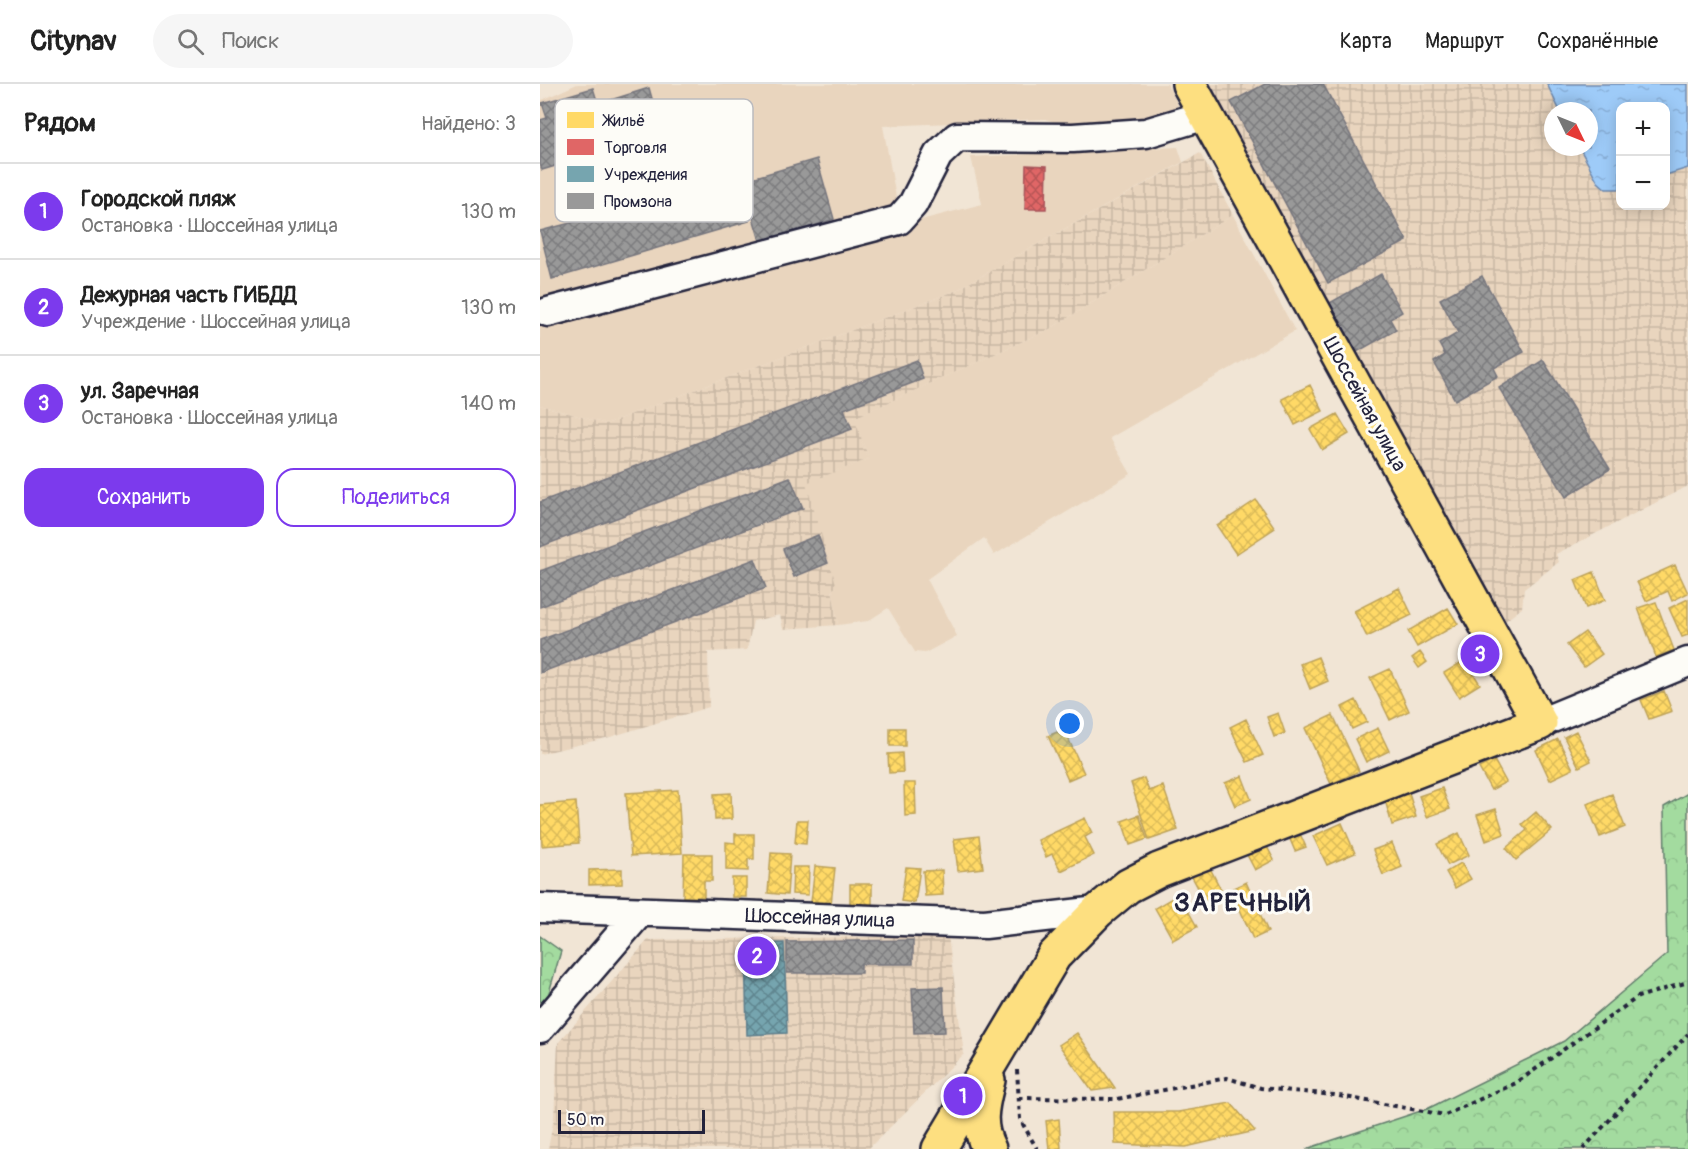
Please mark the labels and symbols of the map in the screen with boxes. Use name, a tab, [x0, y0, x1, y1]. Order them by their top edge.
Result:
legend	[555, 99, 753, 222]
north arrow	[1544, 102, 1598, 156]
text: Жильё	[601, 111, 645, 131]
text: Торговля	[604, 138, 667, 158]
text: Учреждения	[604, 165, 687, 185]
text: Промзона	[604, 192, 672, 212]
street label: Шоссейная улица	[1318, 332, 1412, 476]
pin: 3	[1460, 632, 1500, 676]
your location	[1055, 709, 1084, 738]
district label: ЗАРЕЧНЫЙ	[1174, 887, 1312, 919]
street label: Шоссейная улица	[745, 903, 895, 933]
pin: 2	[738, 934, 776, 978]
pin: 1	[944, 1074, 982, 1118]
scale bar	[558, 1107, 705, 1134]

